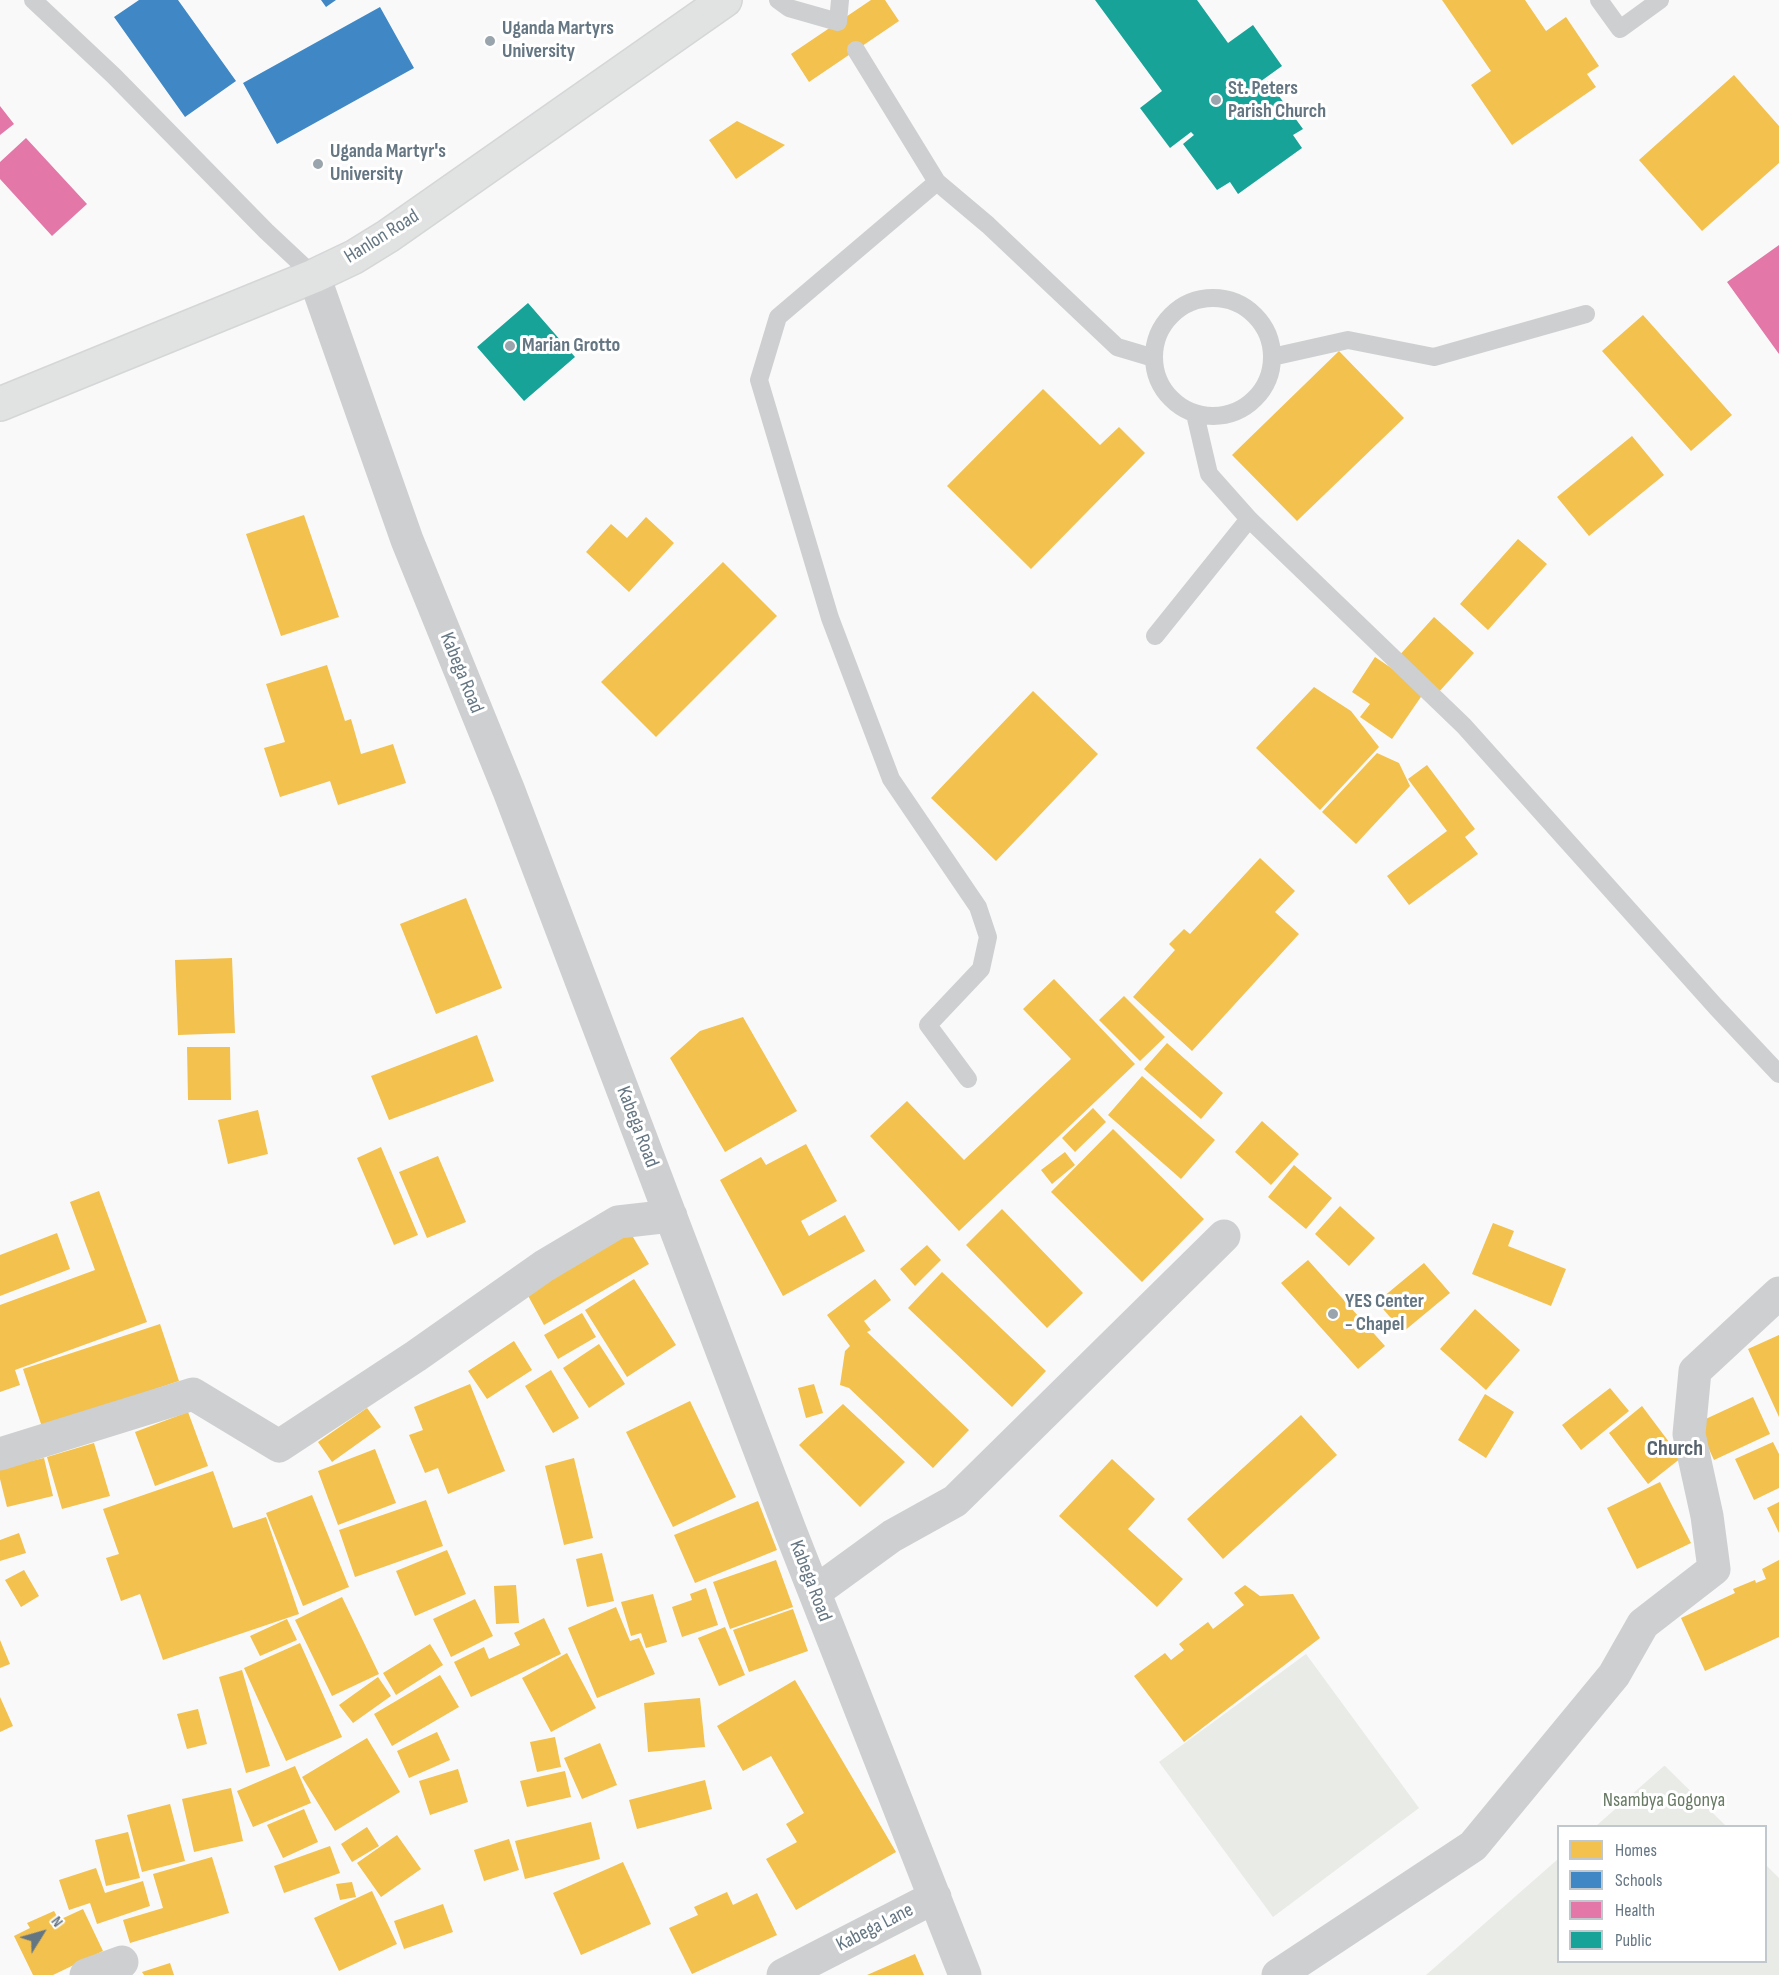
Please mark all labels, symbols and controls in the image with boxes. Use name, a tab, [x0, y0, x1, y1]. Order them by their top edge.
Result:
place label: Uganda Martyrs University	[502, 17, 614, 64]
marker: Uganda Martyrs University	[483, 34, 497, 48]
place label: St. Peters Parish Church	[1228, 77, 1326, 124]
marker: St. Peters Parish Church	[1209, 93, 1223, 107]
place label: Uganda Martyr's University	[330, 140, 446, 187]
marker: Uganda Martyr's University	[311, 157, 325, 171]
street label: Hanlon Road	[340, 205, 424, 269]
place label: Marian Grotto	[522, 334, 620, 358]
marker: Marian Grotto	[503, 339, 517, 353]
street label: Kabega Road	[434, 629, 488, 717]
street label: Kabega Road	[611, 1083, 663, 1171]
place label: YES Center - Chapel	[1345, 1290, 1424, 1337]
marker: YES Center - Chapel	[1326, 1307, 1340, 1321]
district label: Church	[1647, 1436, 1703, 1462]
street label: Kabega Road	[784, 1537, 836, 1625]
park label: Nsambya Gogonya	[1603, 1789, 1725, 1813]
legend	[1557, 1825, 1767, 1963]
text: Homes	[1615, 1840, 1657, 1861]
text: Schools	[1615, 1870, 1662, 1891]
street label: Kabega Lane	[832, 1898, 918, 1958]
text: Health	[1615, 1900, 1655, 1921]
north arrow	[12, 1903, 72, 1963]
text: N	[47, 1913, 67, 1931]
text: Public	[1615, 1930, 1652, 1951]

